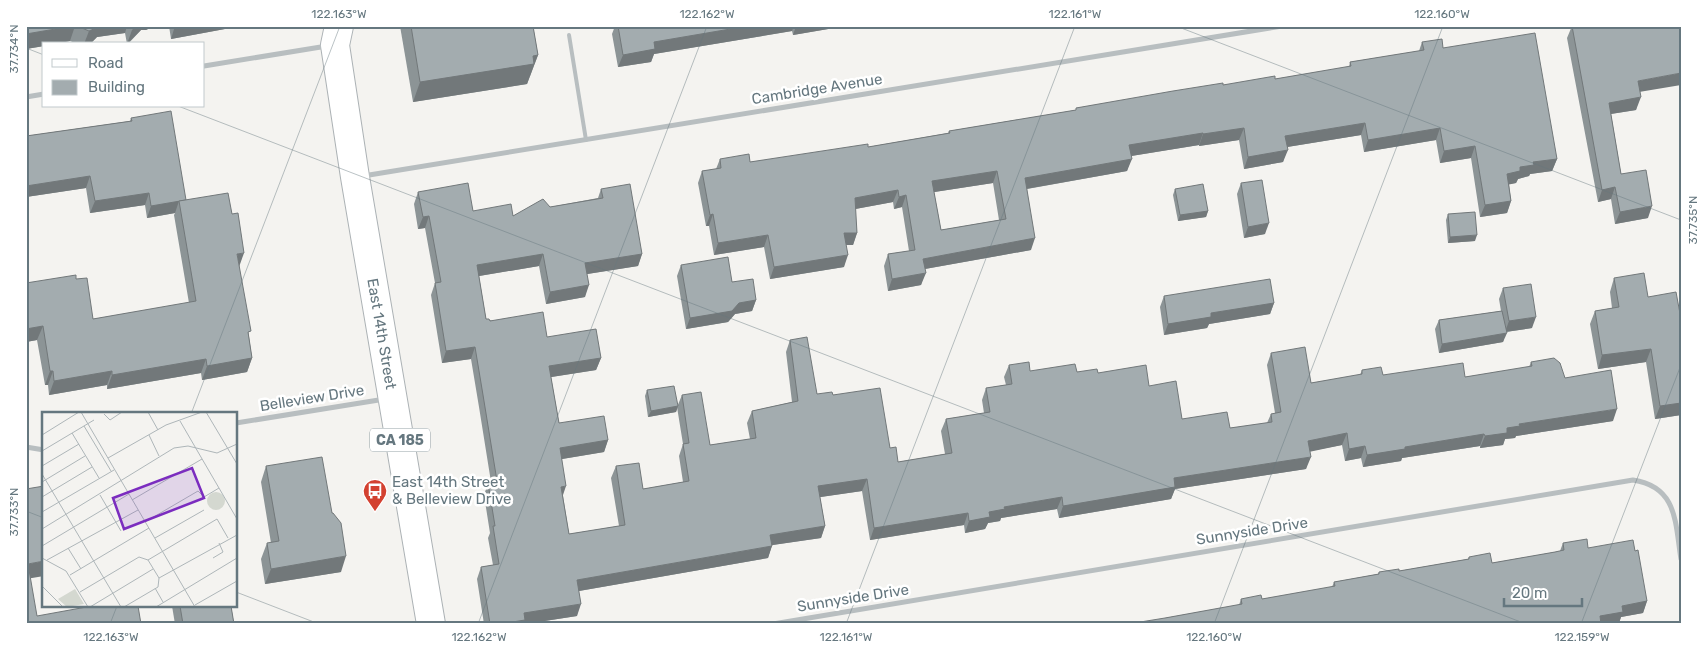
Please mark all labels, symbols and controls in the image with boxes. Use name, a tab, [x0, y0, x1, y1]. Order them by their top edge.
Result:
text: 122.163°W	[311, 7, 367, 21]
text: 122.162°W	[679, 7, 735, 21]
text: 122.161°W	[1049, 7, 1102, 21]
text: 122.160°W	[1414, 7, 1470, 21]
text: 37.734°N	[7, 24, 21, 74]
legend	[42, 42, 205, 108]
text: Road	[88, 54, 124, 72]
street label: Cambridge Avenue	[750, 70, 884, 108]
text: Building	[88, 78, 145, 96]
text: 37.735°N	[1686, 196, 1700, 244]
street label: East 14th Street	[363, 277, 400, 391]
street label: Belleview Drive	[259, 381, 365, 415]
inset map	[42, 412, 238, 608]
road number: CA 185	[370, 428, 430, 452]
place label: East 14th Street & Belleview Drive	[392, 473, 512, 508]
bus stop icon: East 14th Street & Belleview Drive	[362, 478, 388, 512]
text: 37.733°N	[7, 488, 21, 536]
street label: Sunnyside Drive	[1195, 513, 1309, 549]
scale bar	[1504, 575, 1582, 607]
street label: Sunnyside Drive	[796, 580, 910, 616]
text: 20 m	[1512, 584, 1547, 602]
text: 122.163°W	[83, 630, 139, 644]
text: 122.162°W	[451, 630, 507, 644]
text: 122.161°W	[820, 630, 873, 644]
text: 122.160°W	[1186, 630, 1242, 644]
text: 122.159°W	[1554, 630, 1610, 644]

